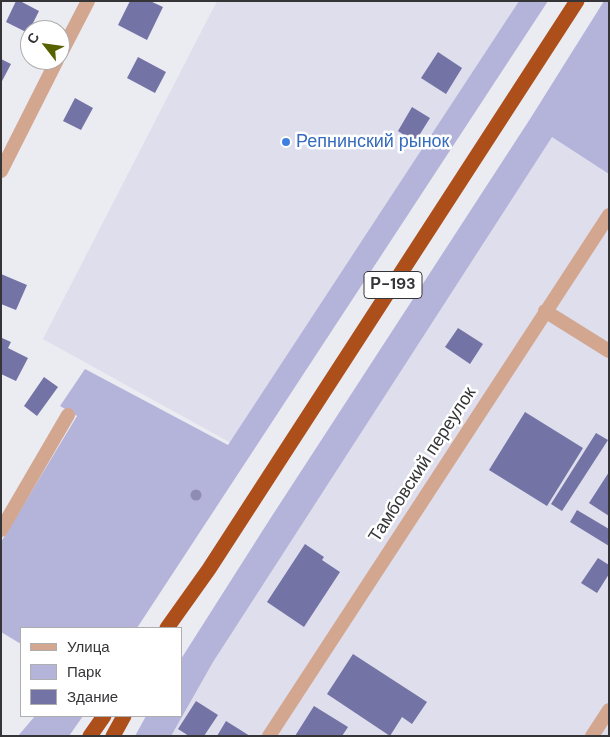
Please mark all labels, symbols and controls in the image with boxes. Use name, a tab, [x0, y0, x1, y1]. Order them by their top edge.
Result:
north arrow	[20, 20, 70, 70]
text: С	[23, 29, 43, 47]
place label: Репнинский рынок	[296, 131, 449, 153]
marker: Репнинский рынок	[280, 136, 292, 148]
road number: Р-193	[364, 272, 422, 298]
street label: Тамбовский переулок	[365, 383, 481, 547]
legend	[20, 627, 182, 717]
text: Улица	[67, 637, 110, 657]
text: Парк	[67, 662, 101, 682]
text: Здание	[67, 687, 118, 707]

